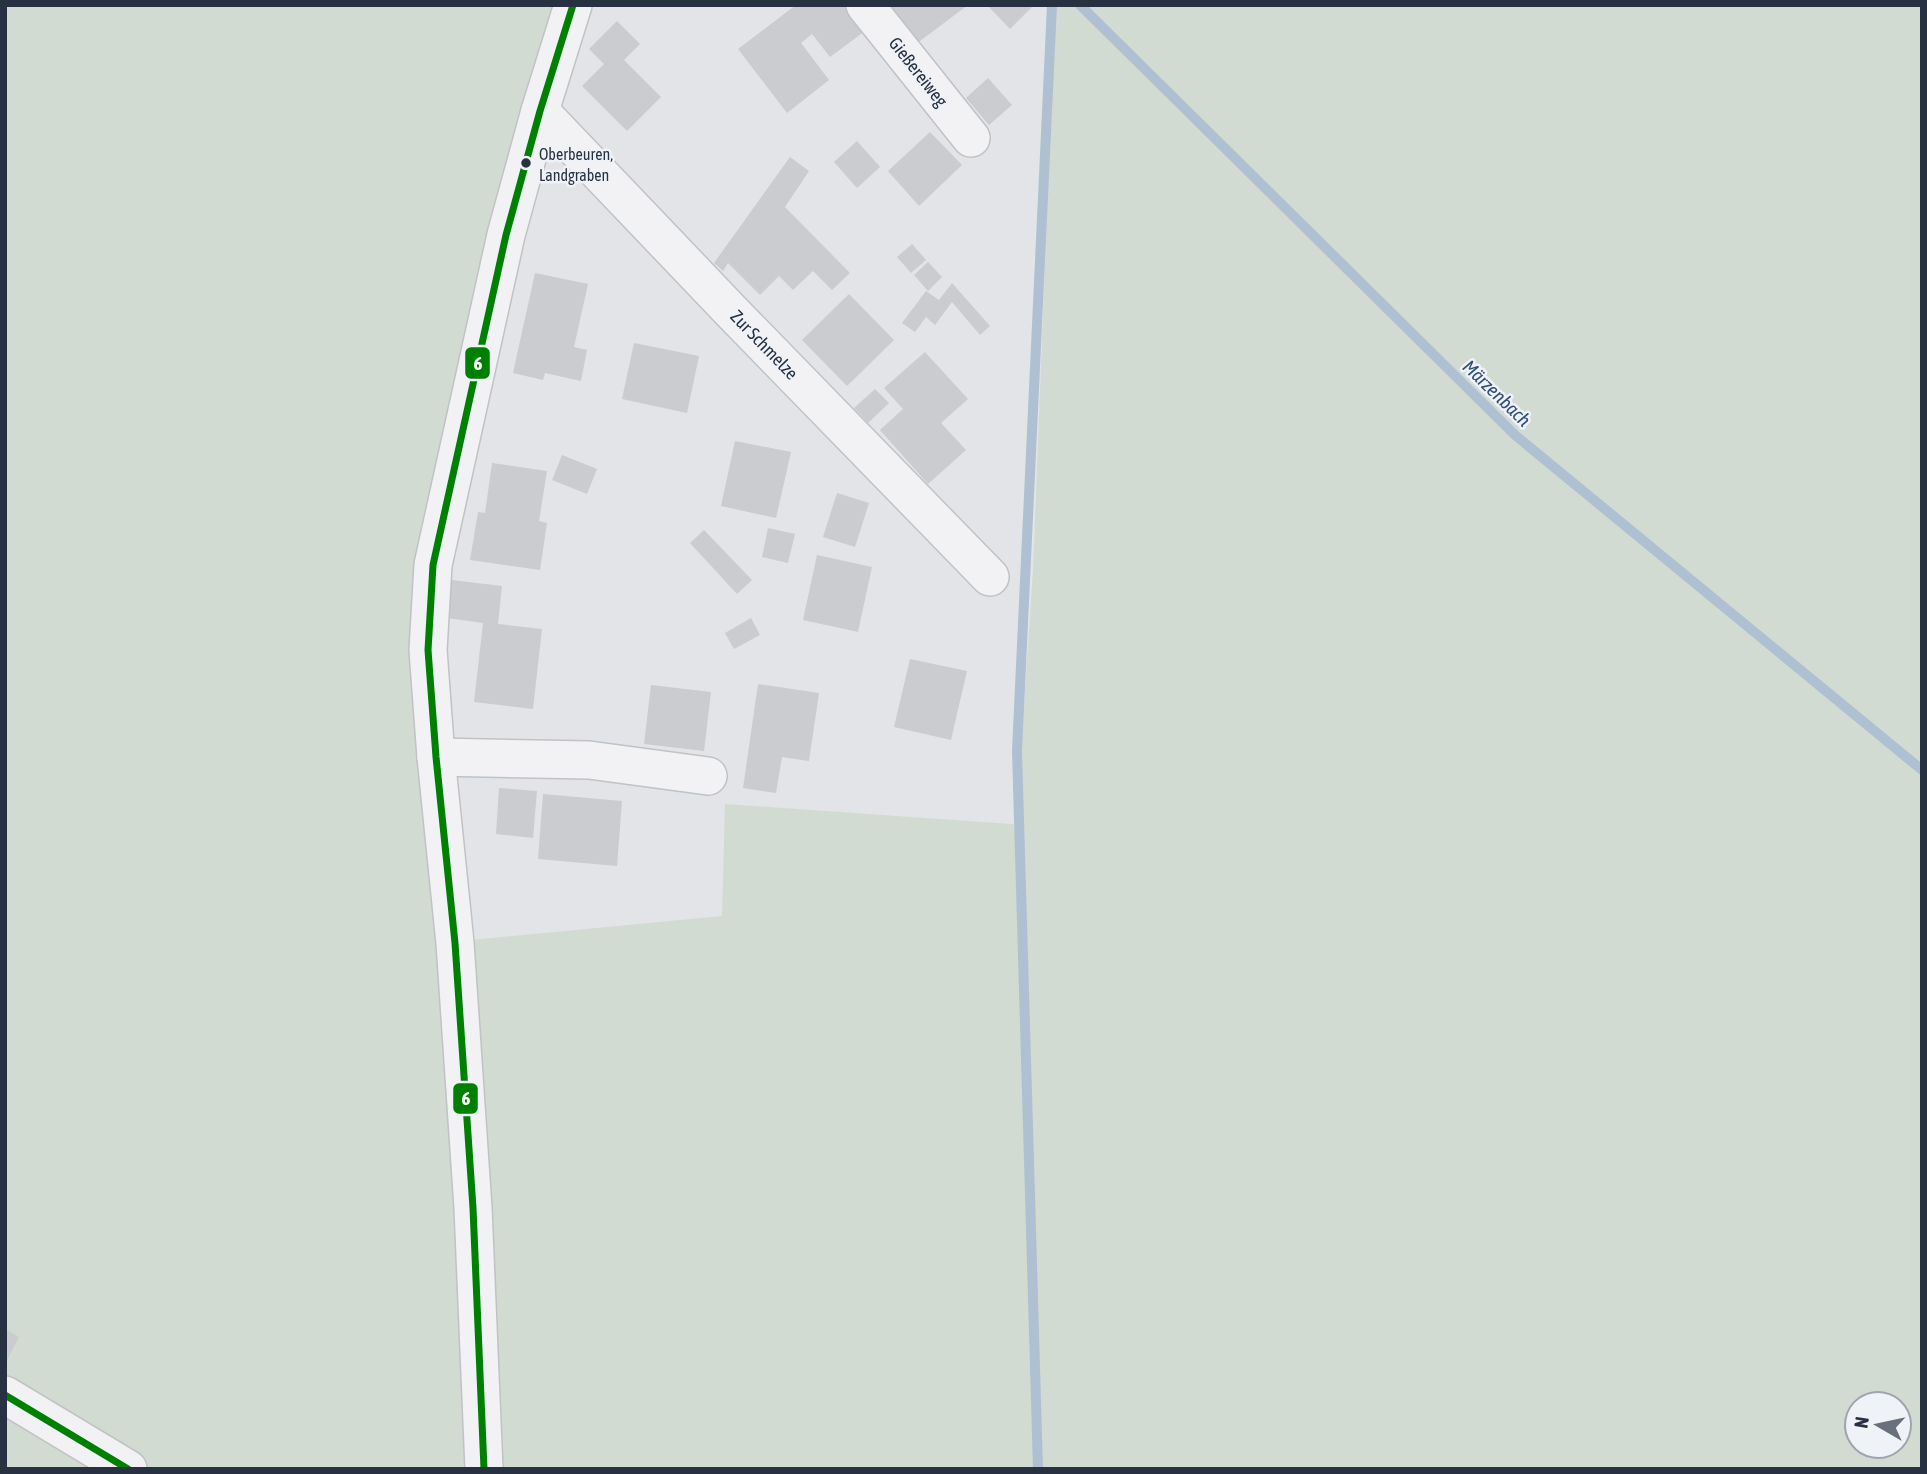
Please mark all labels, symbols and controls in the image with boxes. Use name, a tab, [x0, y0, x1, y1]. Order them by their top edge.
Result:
street label: Gießereiweg	[885, 33, 952, 111]
place label: Oberbeuren, Landgraben	[539, 145, 613, 185]
marker: Oberbeuren, Landgraben	[519, 156, 533, 170]
street label: Zur Schmelze	[726, 306, 802, 384]
line badge: 6	[464, 346, 491, 380]
text: 6	[474, 352, 483, 374]
water label: Märzenbach	[1459, 355, 1535, 431]
line badge: 6	[452, 1082, 479, 1115]
text: 6	[462, 1087, 471, 1109]
north arrow	[1843, 1390, 1913, 1460]
text: N	[1849, 1415, 1873, 1430]

